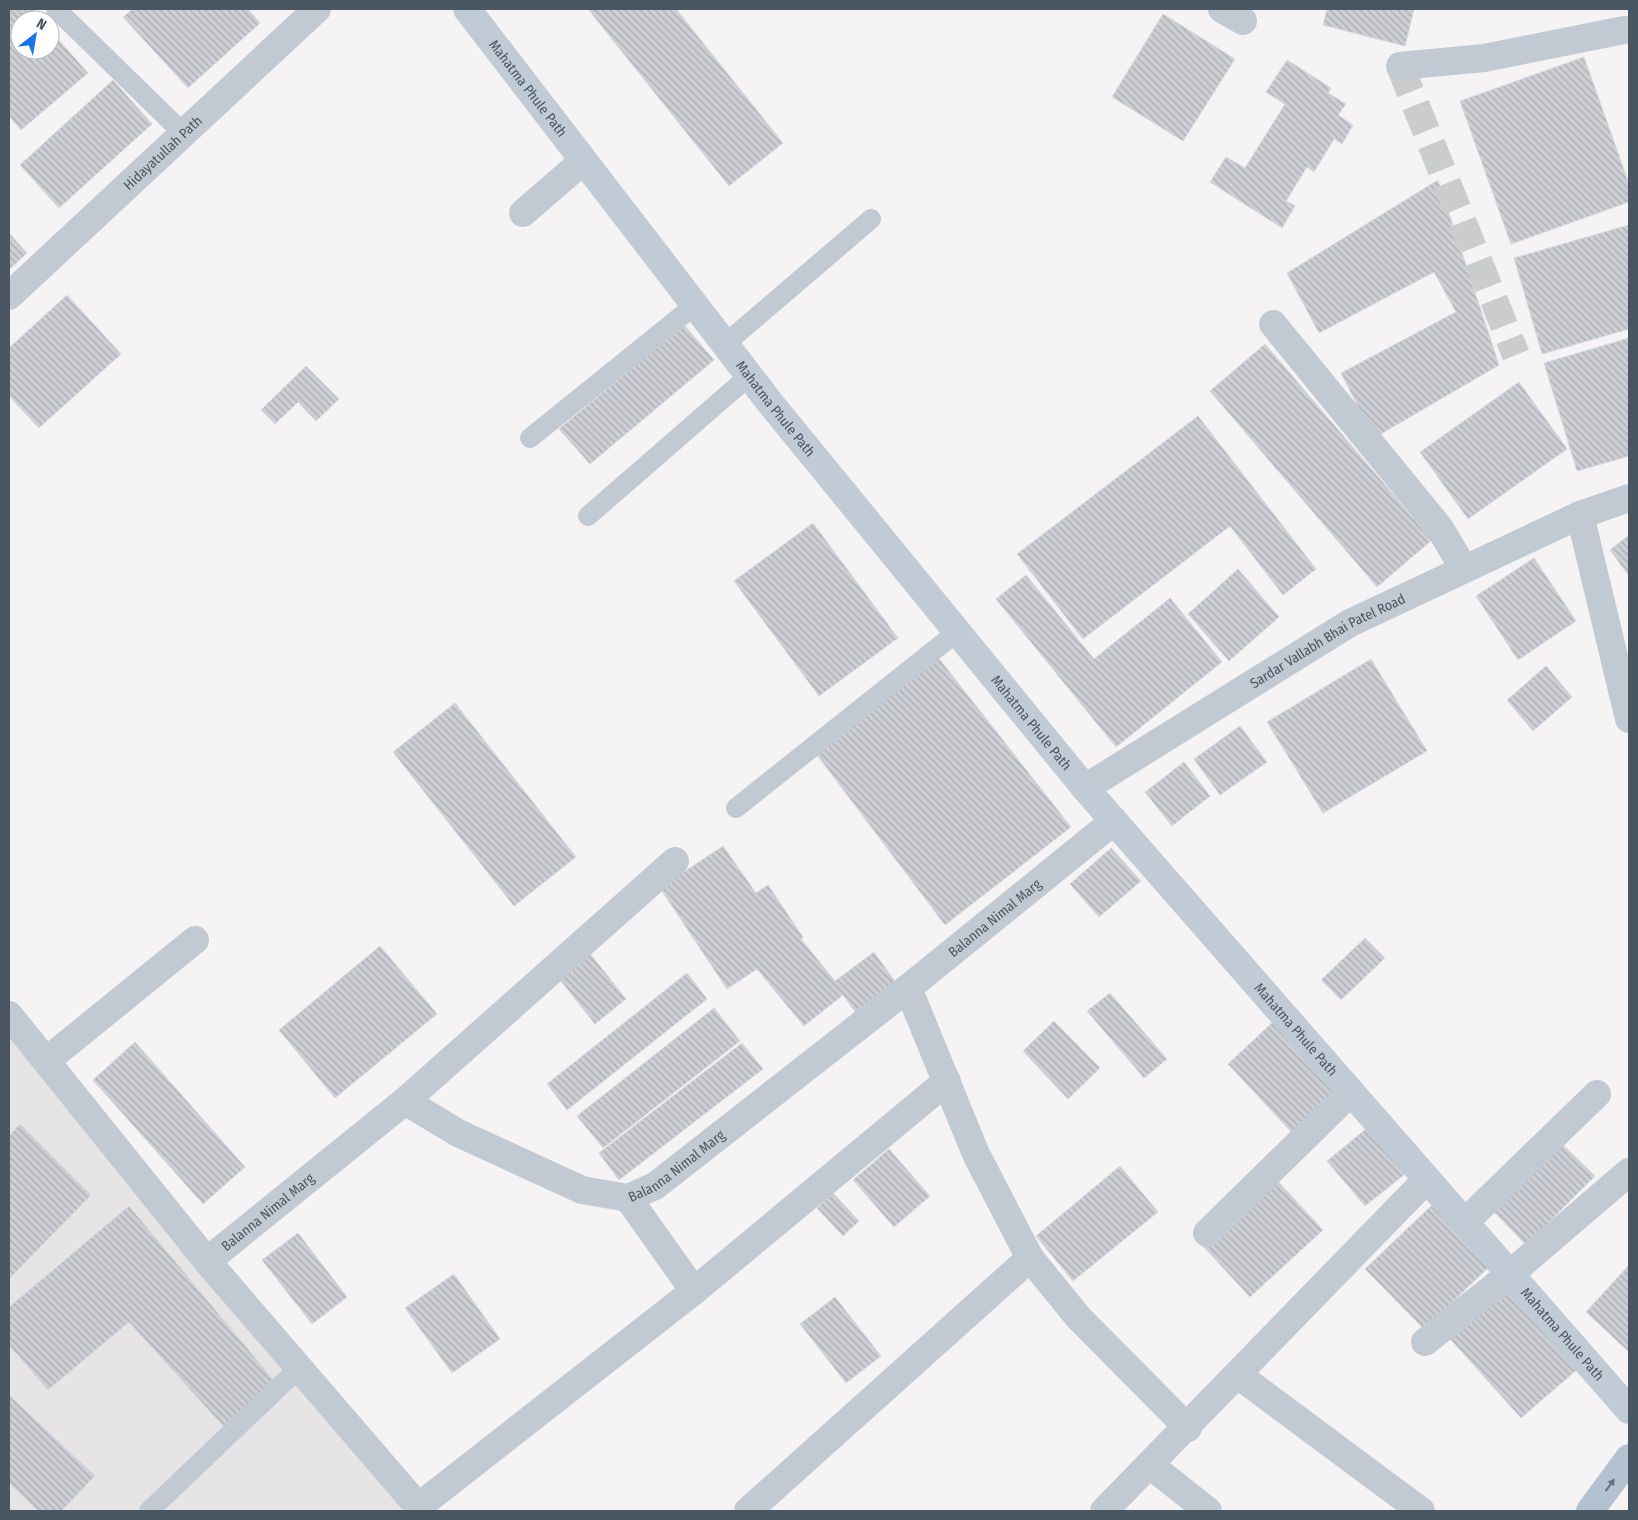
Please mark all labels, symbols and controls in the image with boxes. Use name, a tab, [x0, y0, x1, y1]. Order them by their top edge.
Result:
north arrow	[10, 10, 60, 60]
text: N	[33, 15, 49, 34]
street label: Mahatma Phule Path	[485, 37, 570, 140]
street label: Hidayatullah Path	[120, 112, 206, 194]
street label: Mahatma Phule Path	[732, 358, 819, 460]
street label: Sardar Vallabh Bhai Patel Road	[1247, 590, 1408, 692]
street label: Mahatma Phule Path	[987, 672, 1075, 774]
street label: Balanna Nimal Marg	[945, 875, 1045, 961]
street label: Mahatma Phule Path	[1250, 980, 1341, 1079]
street label: Balanna Nimal Marg	[626, 1126, 729, 1206]
street label: Balanna Nimal Marg	[218, 1169, 318, 1255]
street label: Mahatma Phule Path	[1517, 1285, 1607, 1384]
one-way arrow	[1605, 1478, 1615, 1492]

